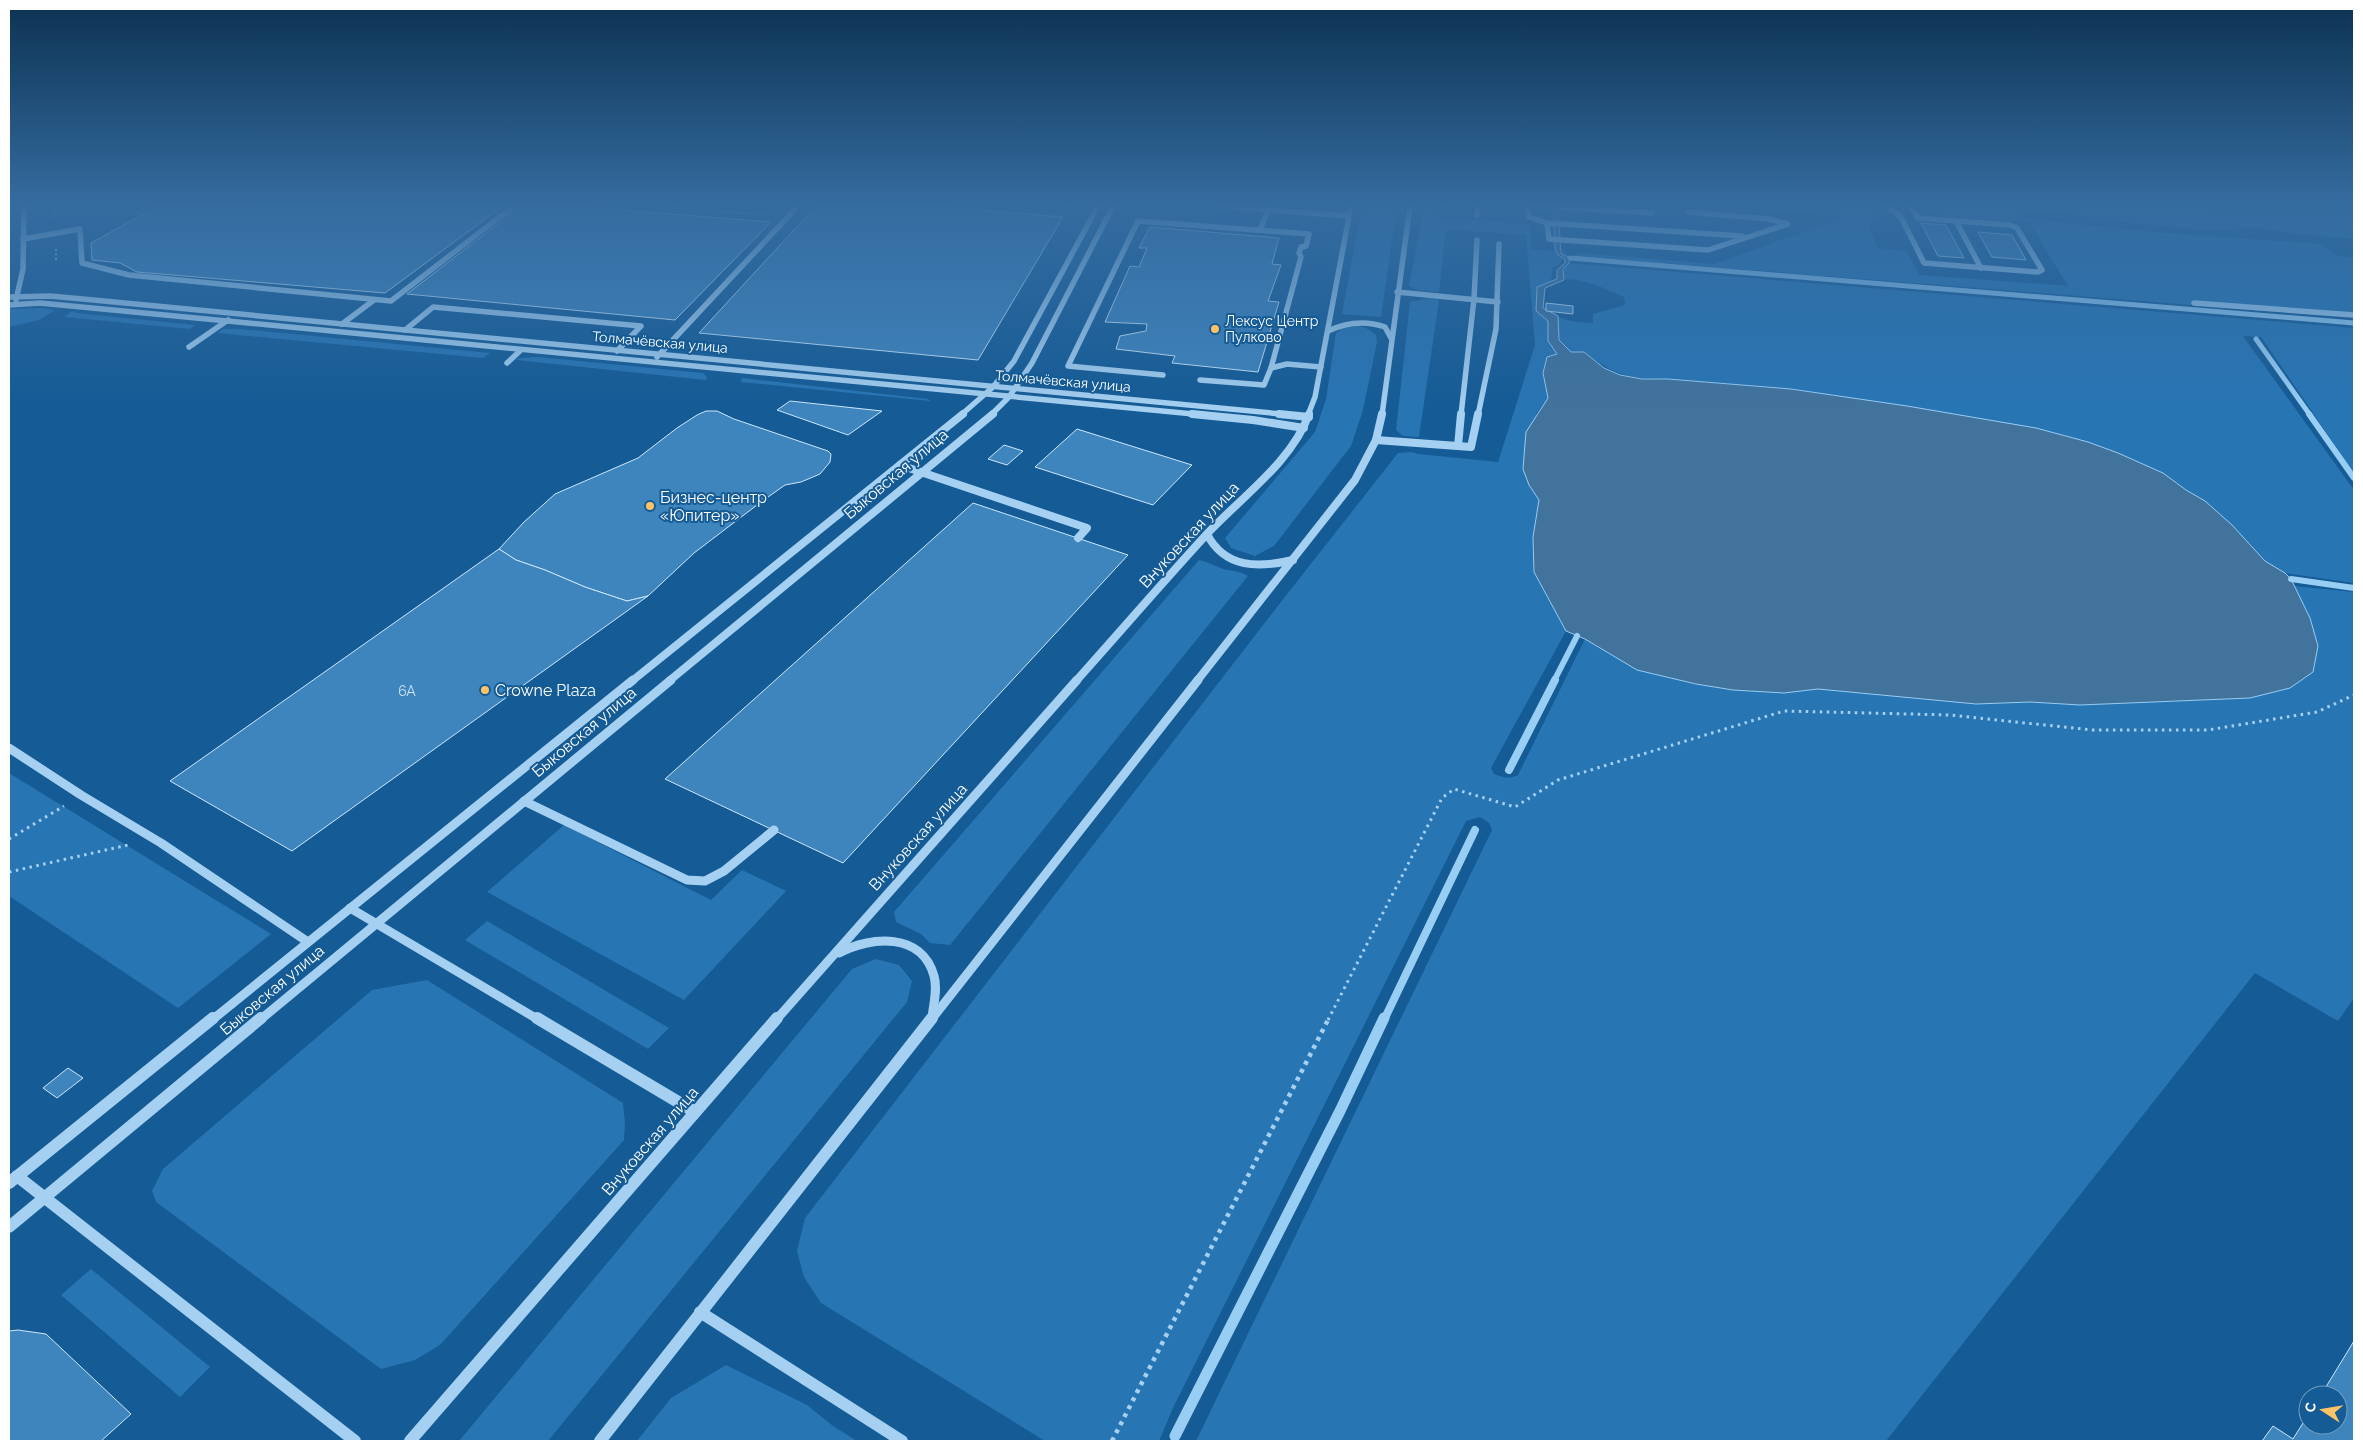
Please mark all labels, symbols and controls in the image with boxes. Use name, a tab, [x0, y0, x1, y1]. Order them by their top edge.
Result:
place label: Лексус Центр Пулково	[1225, 313, 1319, 345]
marker: Лексус Центр Пулково	[1209, 323, 1221, 335]
street label: Толмачёвская улица	[591, 328, 729, 356]
street label: Толмачёвская улица	[994, 367, 1132, 395]
street label: Быковская улица	[840, 425, 952, 523]
street label: Внуковская улица	[1135, 478, 1243, 592]
place label: Бизнес-центр «Юпитер»	[660, 488, 767, 525]
marker: Бизнес-центр «Юпитер»	[644, 500, 656, 512]
place label: Crowne Plaza	[495, 681, 596, 700]
house number: 6А	[398, 683, 416, 699]
street label: Быковская улица	[528, 683, 640, 781]
marker: Crowne Plaza	[479, 684, 491, 696]
street label: Внуковская улица	[865, 780, 971, 894]
street label: Быковская улица	[216, 941, 328, 1039]
street label: Внуковская улица	[598, 1083, 702, 1199]
north arrow	[2298, 1385, 2348, 1435]
text: С	[2301, 1401, 2319, 1414]

